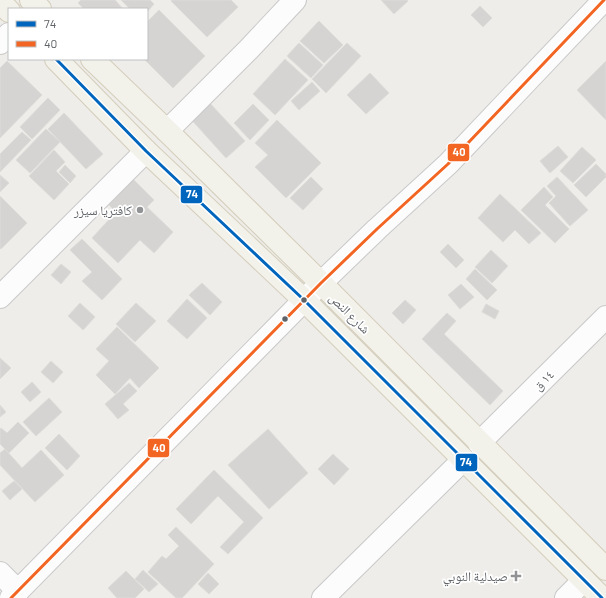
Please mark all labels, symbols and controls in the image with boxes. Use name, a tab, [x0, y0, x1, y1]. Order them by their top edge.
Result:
legend	[8, 8, 148, 60]
text: 74	[44, 16, 56, 30]
text: 40	[44, 36, 57, 50]
line badge: 40	[447, 143, 470, 162]
text: 40	[453, 145, 465, 158]
line badge: 74	[180, 185, 203, 204]
text: 74	[186, 187, 198, 200]
place label: كافتريا سيزر	[73, 202, 133, 219]
marker: كافتريا سيزر	[135, 205, 145, 215]
street label: شارع النص	[325, 289, 374, 338]
unlabelled marker	[299, 295, 309, 305]
unlabelled marker	[280, 314, 290, 324]
street label: ١٤ ق	[529, 366, 557, 394]
line badge: 40	[147, 438, 170, 458]
text: 40	[153, 441, 165, 454]
line badge: 74	[455, 453, 478, 472]
text: 74	[460, 455, 472, 468]
place label: صيدلية النوبي	[443, 568, 508, 587]
marker: صيدلية النوبي	[511, 571, 521, 581]

